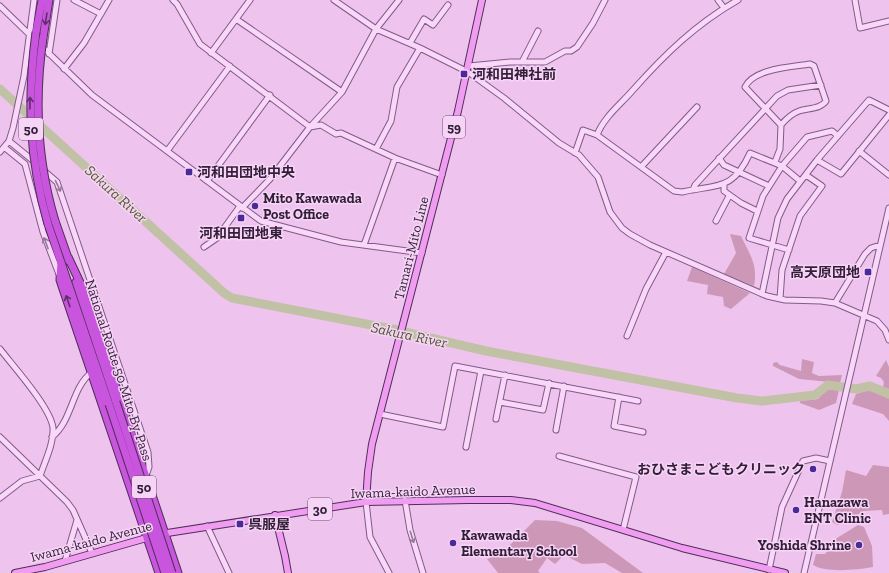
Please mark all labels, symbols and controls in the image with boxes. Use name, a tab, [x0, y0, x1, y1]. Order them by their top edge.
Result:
one-way arrow	[42, 12, 50, 25]
place label: 河和田神社前	[472, 66, 556, 83]
marker: 河和田神社前	[459, 69, 469, 79]
one-way arrow	[26, 97, 34, 110]
road number: 59	[443, 116, 465, 138]
road number: 50	[19, 118, 43, 140]
water label: Sakura River	[81, 161, 151, 227]
place label: 河和田団地中央	[197, 164, 295, 181]
marker: 河和田団地中央	[184, 167, 194, 177]
one-way arrow	[55, 179, 62, 191]
place label: Mito Kawawada Post Office	[263, 190, 362, 223]
street label: Tamari-Mito Line	[390, 194, 433, 302]
marker: Mito Kawawada Post Office	[250, 201, 260, 211]
marker: 河和田団地東	[236, 213, 246, 223]
place label: 河和田団地東	[199, 225, 283, 242]
one-way arrow	[42, 238, 50, 250]
place label: 高天原団地	[790, 264, 860, 281]
marker: 高天原団地	[863, 267, 873, 277]
street label: National Route 50 Mito By-Pass	[81, 277, 156, 463]
one-way arrow	[64, 295, 71, 308]
water label: Sakura River	[369, 318, 449, 352]
place label: おひさまこどもクリニック	[637, 461, 805, 478]
marker: おひさまこどもクリニック	[808, 464, 818, 474]
road number: 50	[132, 476, 156, 498]
street label: Iwama-kaido Avenue	[350, 481, 476, 502]
place label: Hanazawa ENT Clinic	[804, 494, 871, 527]
road number: 30	[308, 498, 332, 520]
marker: Hanazawa ENT Clinic	[791, 505, 801, 515]
place label: 呉服屋	[248, 516, 290, 533]
street label: Iwama-kaido Avenue	[29, 517, 154, 566]
marker: 呉服屋	[235, 519, 245, 529]
place label: Kawawada Elementary School	[461, 527, 577, 560]
one-way arrow	[409, 530, 416, 543]
place label: Yoshida Shrine	[758, 537, 851, 554]
marker: Kawawada Elementary School	[448, 538, 458, 548]
marker: Yoshida Shrine	[854, 540, 864, 550]

